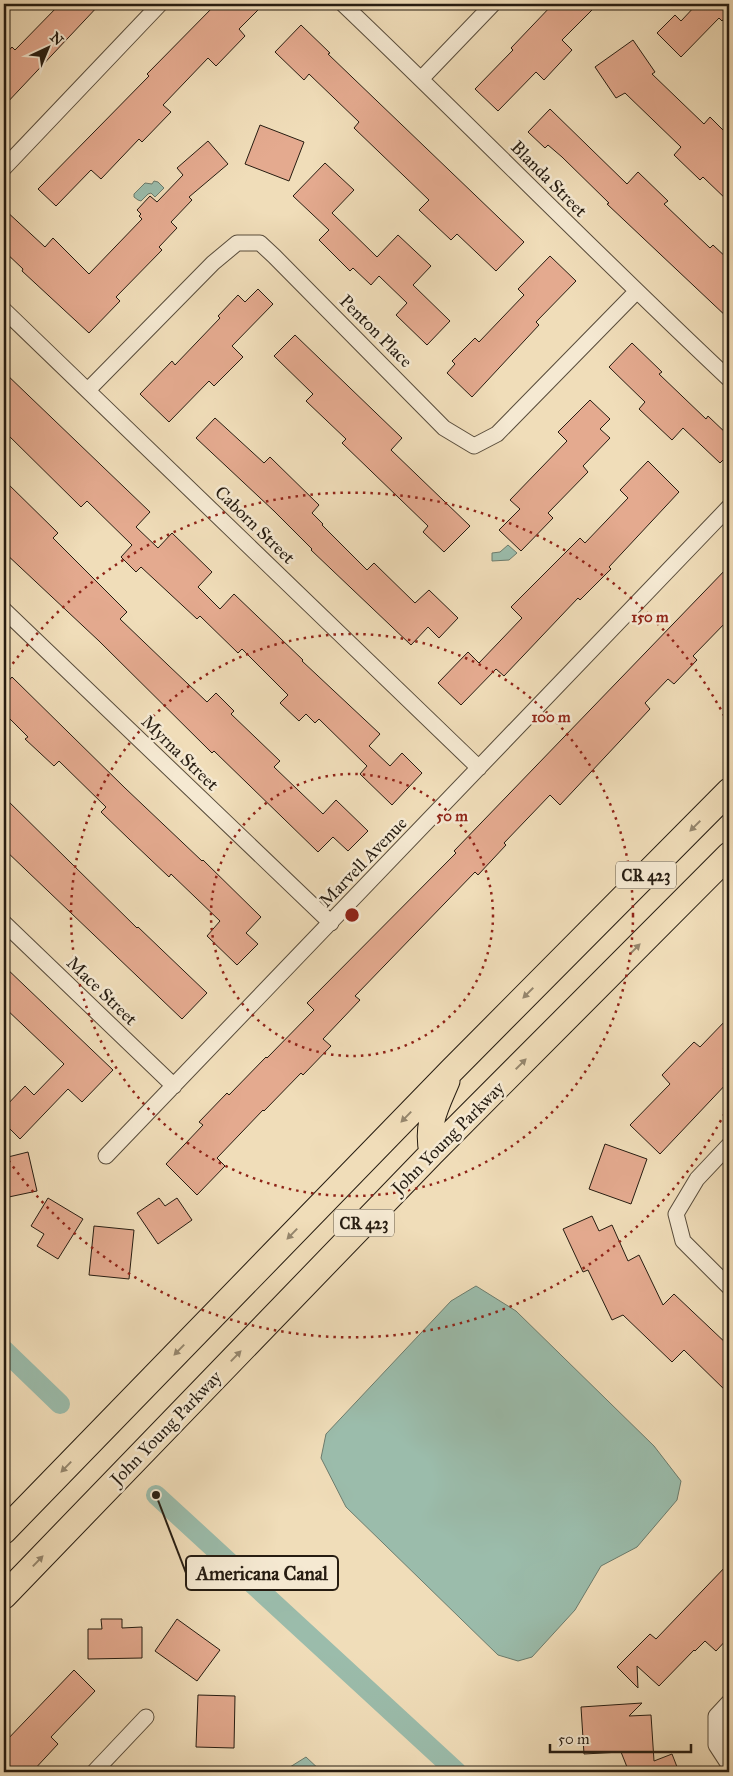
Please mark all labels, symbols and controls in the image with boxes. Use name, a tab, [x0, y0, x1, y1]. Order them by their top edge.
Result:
north arrow	[22, 22, 72, 72]
text: N	[47, 29, 67, 49]
street label: Blanda Street	[506, 136, 592, 222]
street label: Penton Place	[335, 290, 417, 372]
street label: Caborn Street	[210, 481, 300, 569]
text: 150 m	[631, 608, 669, 626]
text: 100 m	[531, 708, 571, 726]
street label: Myrna Street	[137, 711, 224, 796]
text: 50 m	[436, 807, 468, 825]
street label: Marvell Avenue	[315, 812, 411, 912]
one-way arrow	[689, 819, 701, 831]
road number: CR 423	[616, 862, 676, 888]
centre of rings	[343, 906, 361, 924]
one-way arrow	[629, 944, 641, 956]
street label: Mace Street	[62, 952, 142, 1031]
one-way arrow	[522, 987, 534, 999]
one-way arrow	[514, 1059, 526, 1071]
street label: John Young Parkway	[386, 1077, 510, 1201]
one-way arrow	[400, 1111, 412, 1123]
road number: CR 423	[334, 1210, 394, 1236]
one-way arrow	[286, 1227, 298, 1239]
one-way arrow	[173, 1344, 185, 1356]
one-way arrow	[230, 1350, 242, 1362]
street label: John Young Parkway	[104, 1366, 227, 1492]
one-way arrow	[60, 1460, 72, 1472]
one-way arrow	[32, 1555, 44, 1567]
callout: Americana Canal	[186, 1556, 338, 1590]
text: Americana Canal	[194, 1562, 329, 1585]
scale bar	[550, 1721, 692, 1753]
text: 50 m	[558, 1730, 590, 1748]

